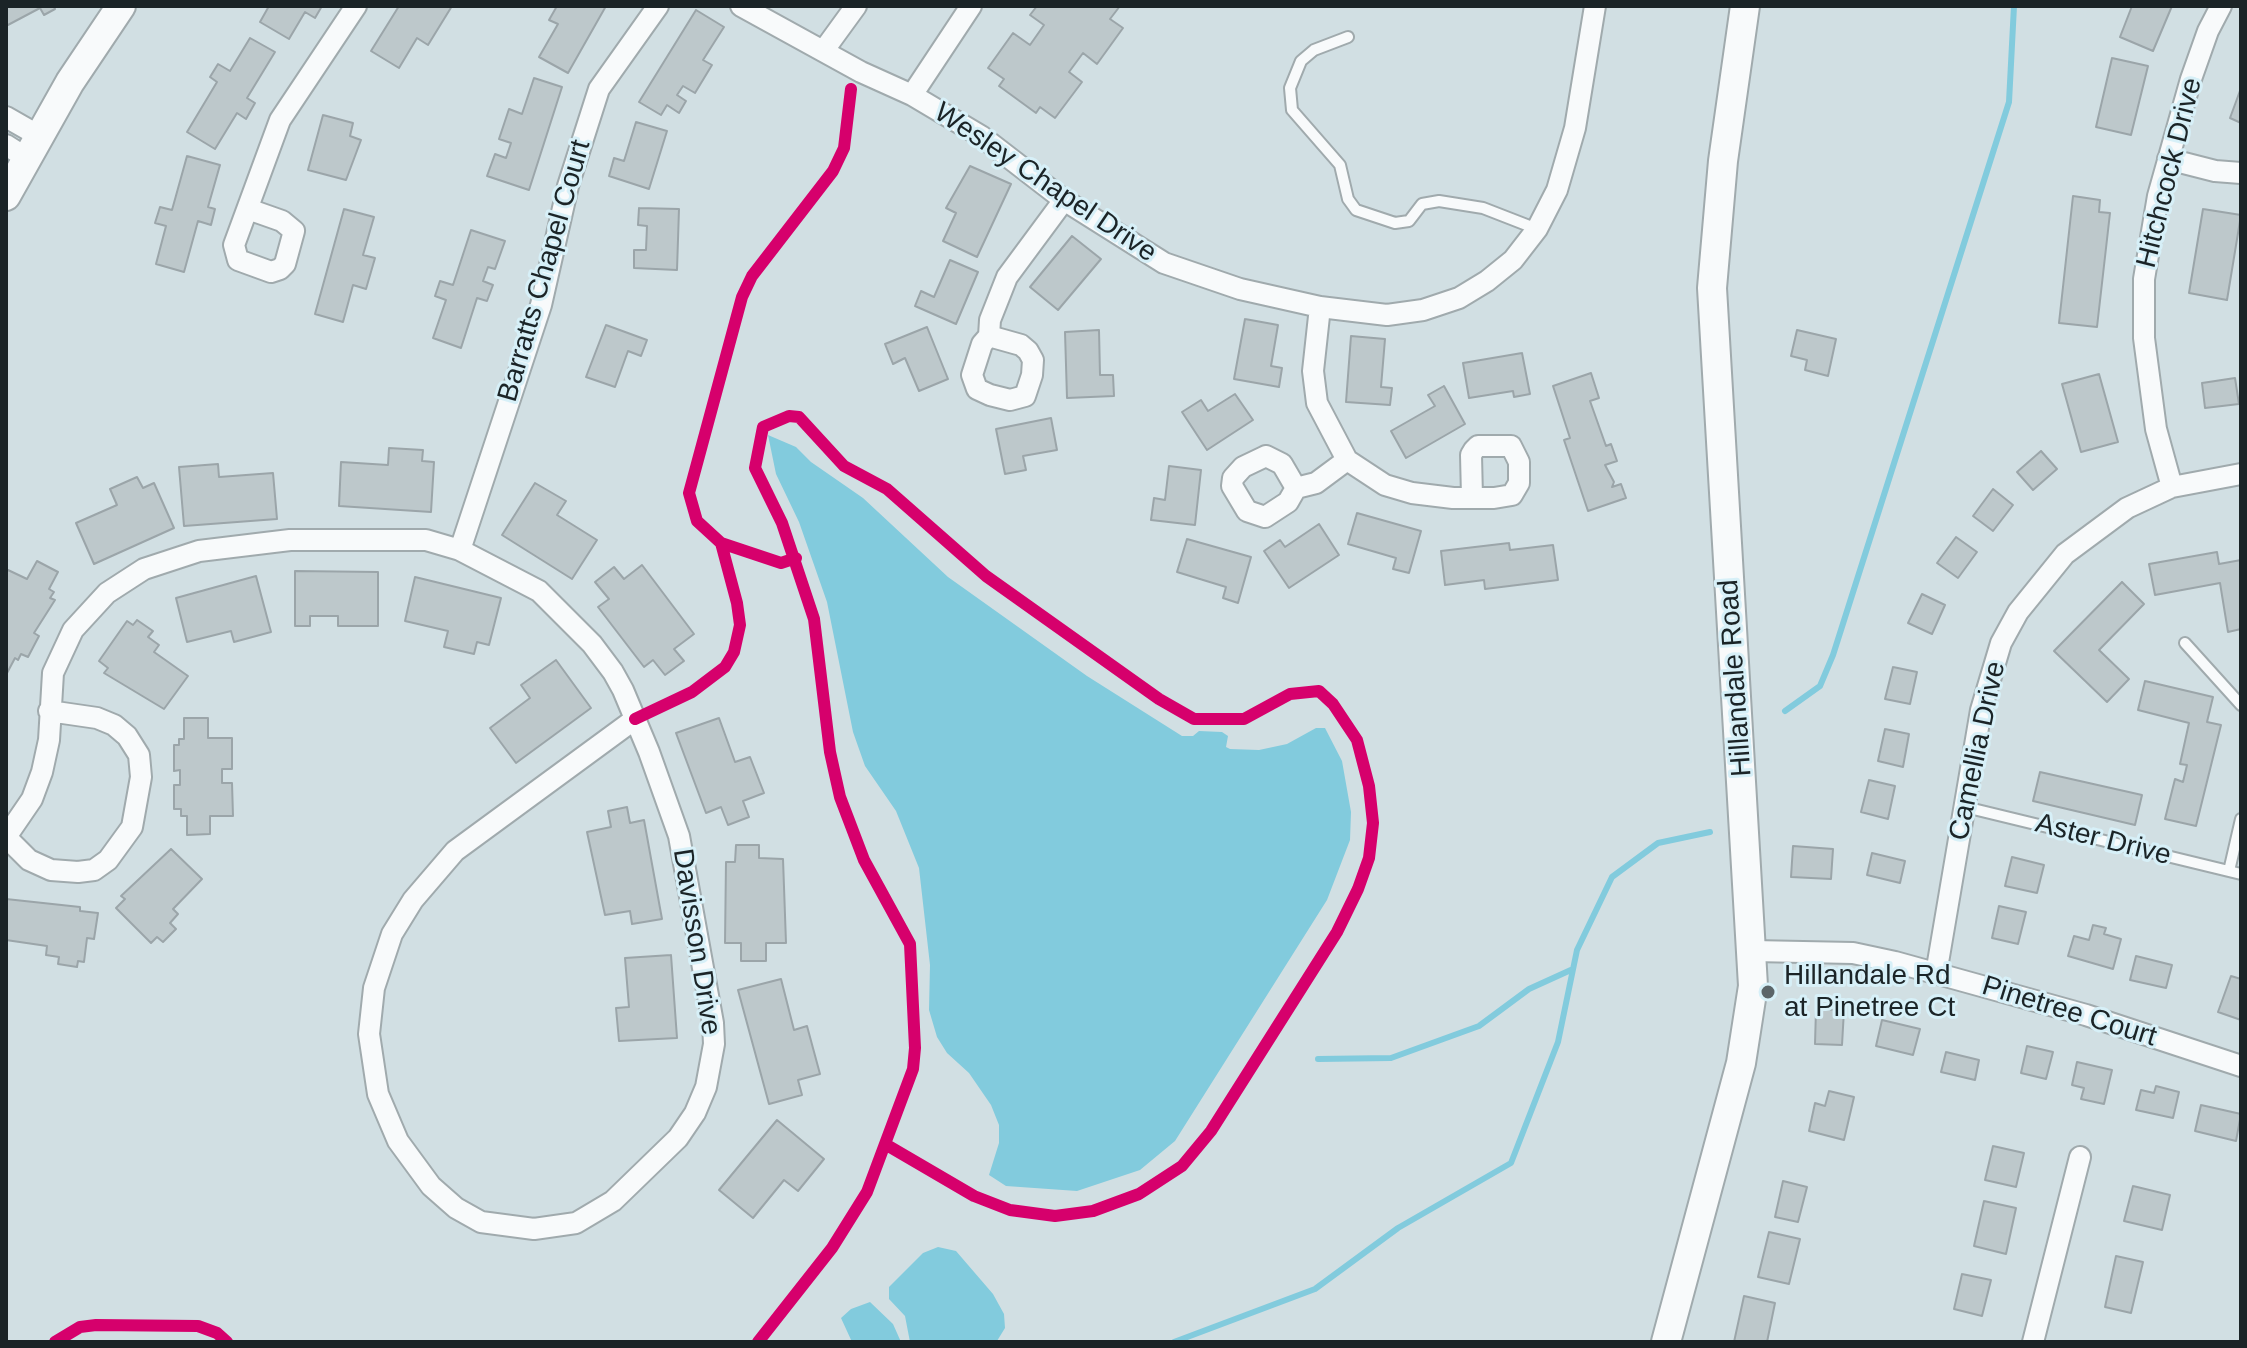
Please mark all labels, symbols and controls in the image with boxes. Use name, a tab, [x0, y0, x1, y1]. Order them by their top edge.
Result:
street label: Hitchcock Drive	[2130, 75, 2210, 271]
street label: Wesley Chapel Drive	[927, 96, 1163, 270]
street label: Barratts Chapel Court	[492, 136, 598, 406]
street label: Hillandale Road	[1712, 578, 1760, 778]
street label: Camellia Drive	[1943, 658, 2013, 844]
street label: Aster Drive	[2032, 807, 2174, 873]
street label: Davisson Drive	[665, 846, 727, 1038]
place label: Hillandale Rd at Pinetree Ct	[1784, 959, 1955, 1025]
street label: Pinetree Court	[1978, 970, 2160, 1054]
marker: Hillandale Rd at Pinetree Ct	[1759, 983, 1777, 1001]

